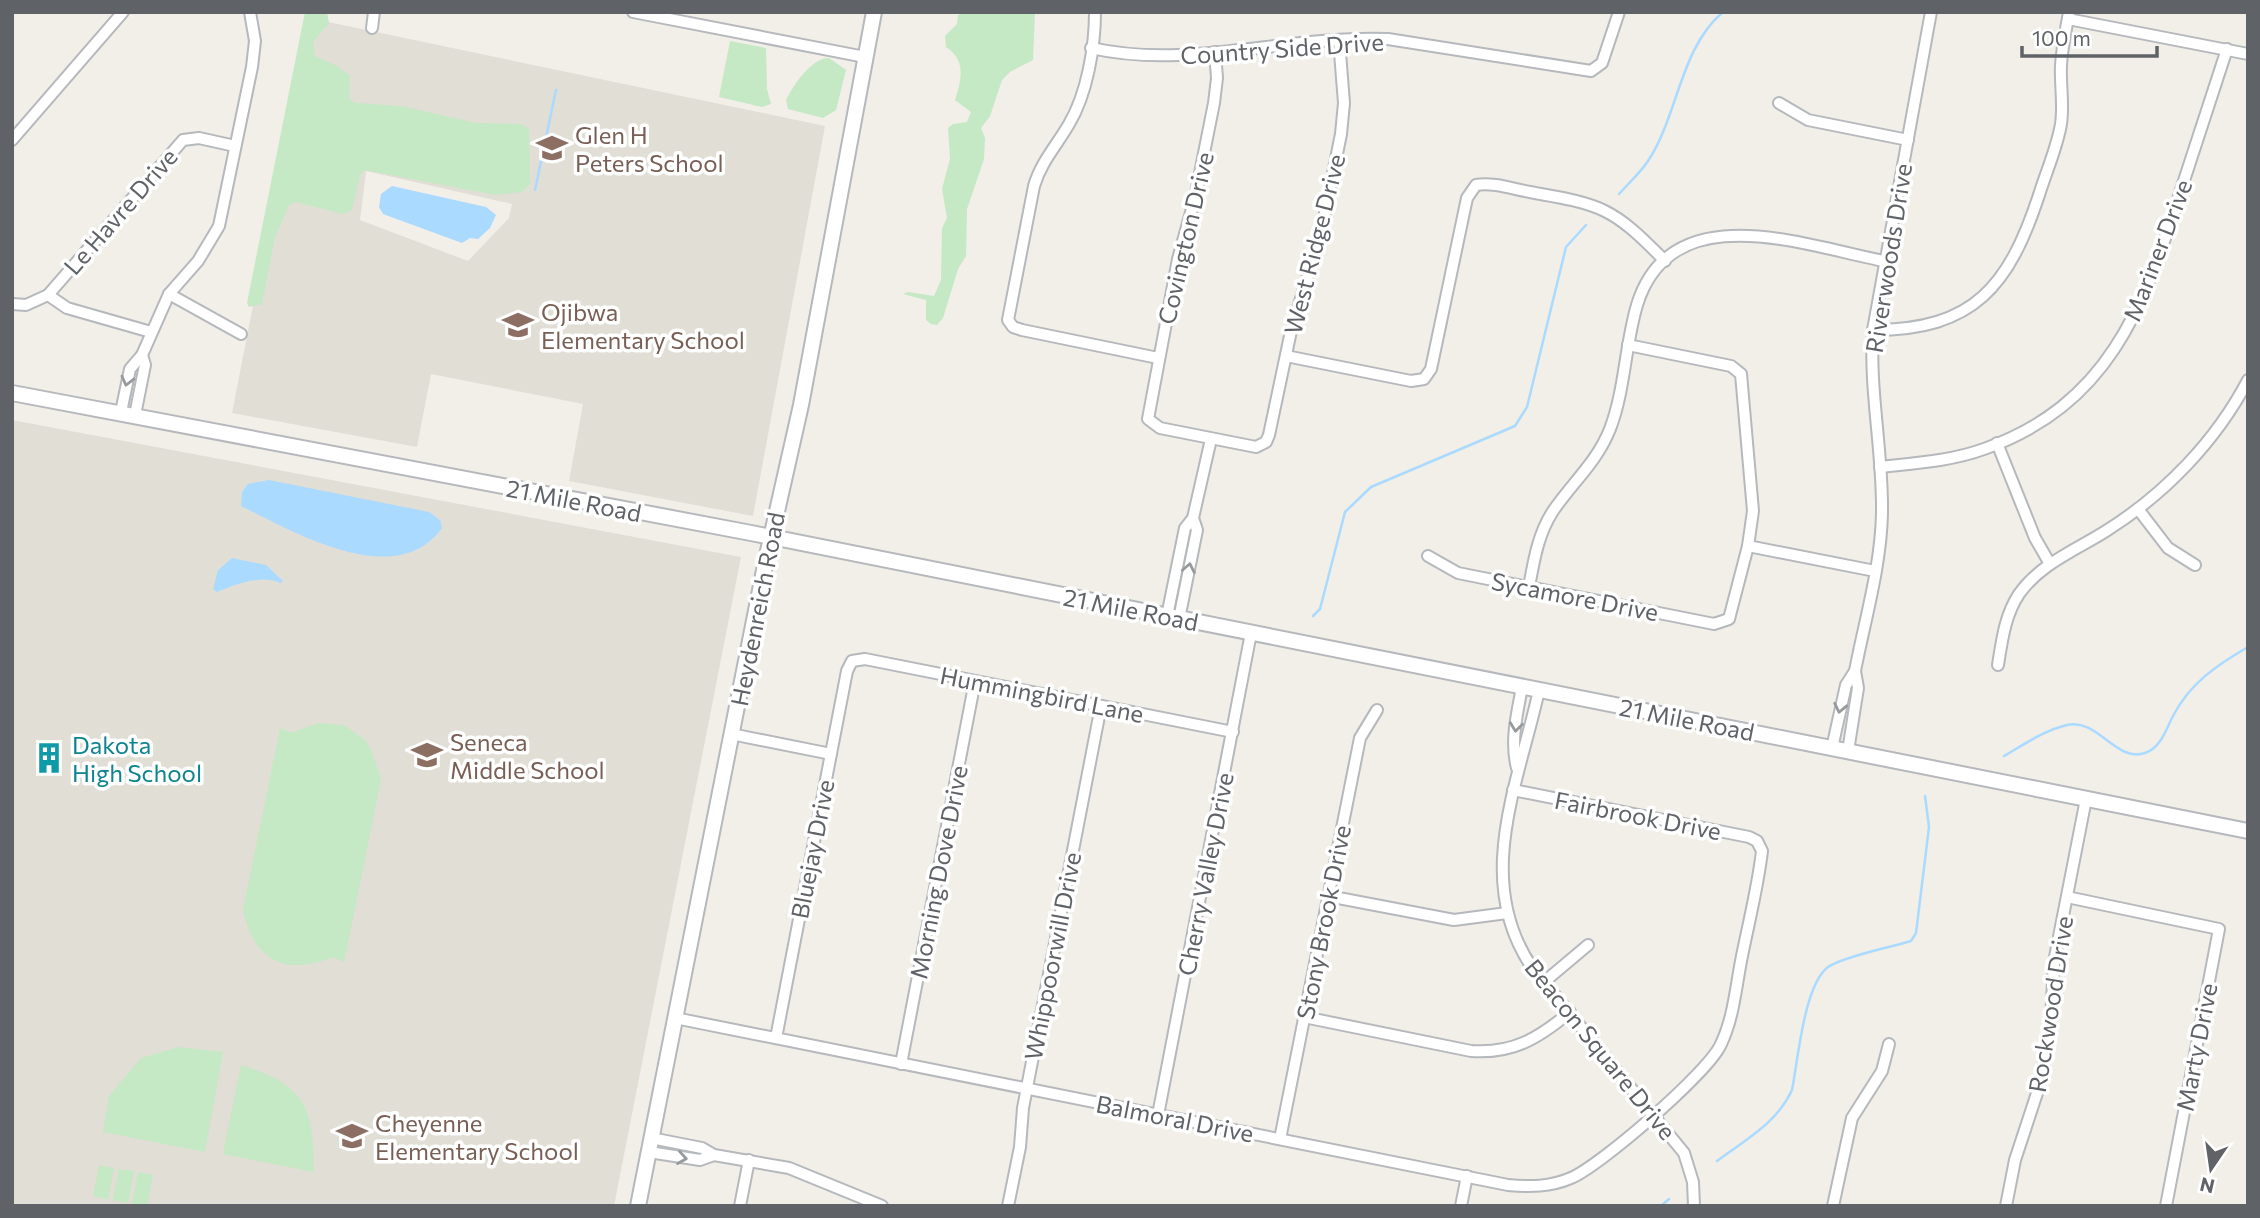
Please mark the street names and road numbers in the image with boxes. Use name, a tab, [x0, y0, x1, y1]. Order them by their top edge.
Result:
street label: Country Side Drive	[1179, 26, 1385, 70]
street label: Le Havre Drive	[57, 142, 183, 280]
street label: Covington Drive	[1151, 149, 1219, 327]
street label: West Ridge Drive	[1278, 151, 1350, 337]
street label: Riverwoods Drive	[1859, 161, 1917, 355]
street label: Mariner Drive	[2117, 175, 2197, 325]
street label: 21 Mile Road	[504, 473, 644, 527]
street label: Heydenreich Road	[724, 510, 790, 708]
street label: Sycamore Drive	[1489, 566, 1661, 626]
street label: 21 Mile Road	[1061, 582, 1201, 636]
street label: Hummingbird Lane	[938, 660, 1146, 728]
street label: 21 Mile Road	[1617, 692, 1757, 746]
street label: Morning Dove Drive	[903, 763, 973, 981]
street label: Cherry Valley Drive	[1171, 770, 1239, 978]
street label: Bluejay Drive	[784, 777, 840, 921]
street label: Fairbrook Drive	[1552, 785, 1724, 845]
street label: Stony Brook Drive	[1290, 822, 1356, 1022]
street label: Whippoorwill Drive	[1018, 850, 1086, 1062]
street label: Rockwood Drive	[2022, 914, 2078, 1094]
street label: Beacon Square Drive	[1519, 953, 1683, 1145]
street label: Marty Drive	[2169, 981, 2223, 1113]
street label: Balmoral Drive	[1094, 1089, 1256, 1147]

